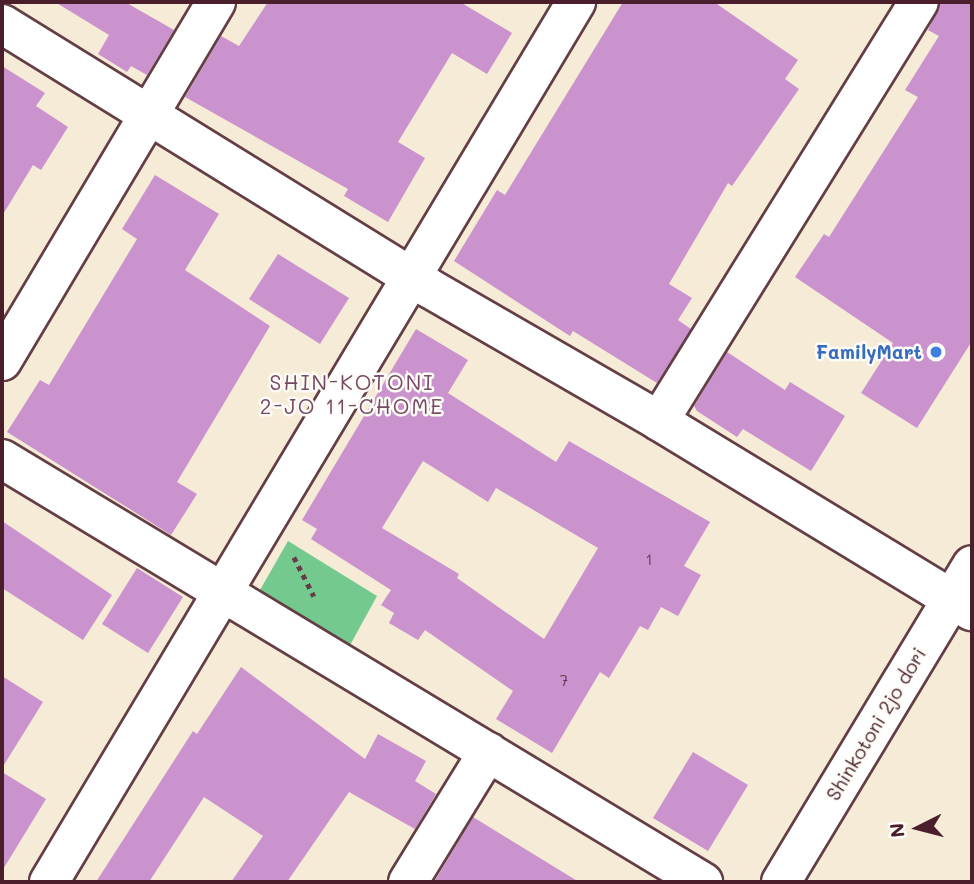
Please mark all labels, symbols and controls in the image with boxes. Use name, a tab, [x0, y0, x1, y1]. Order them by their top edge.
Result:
place label: FamilyMart	[816, 341, 922, 363]
marker: FamilyMart	[928, 344, 944, 360]
district label: SHIN-KOTONI 2-JO 11-CHOME	[261, 369, 443, 419]
house number: 1	[645, 549, 653, 569]
street label: Shinkotoni 2jo dori	[821, 643, 931, 805]
house number: 7	[560, 670, 568, 690]
north arrow	[883, 793, 953, 863]
text: N	[883, 822, 910, 839]

